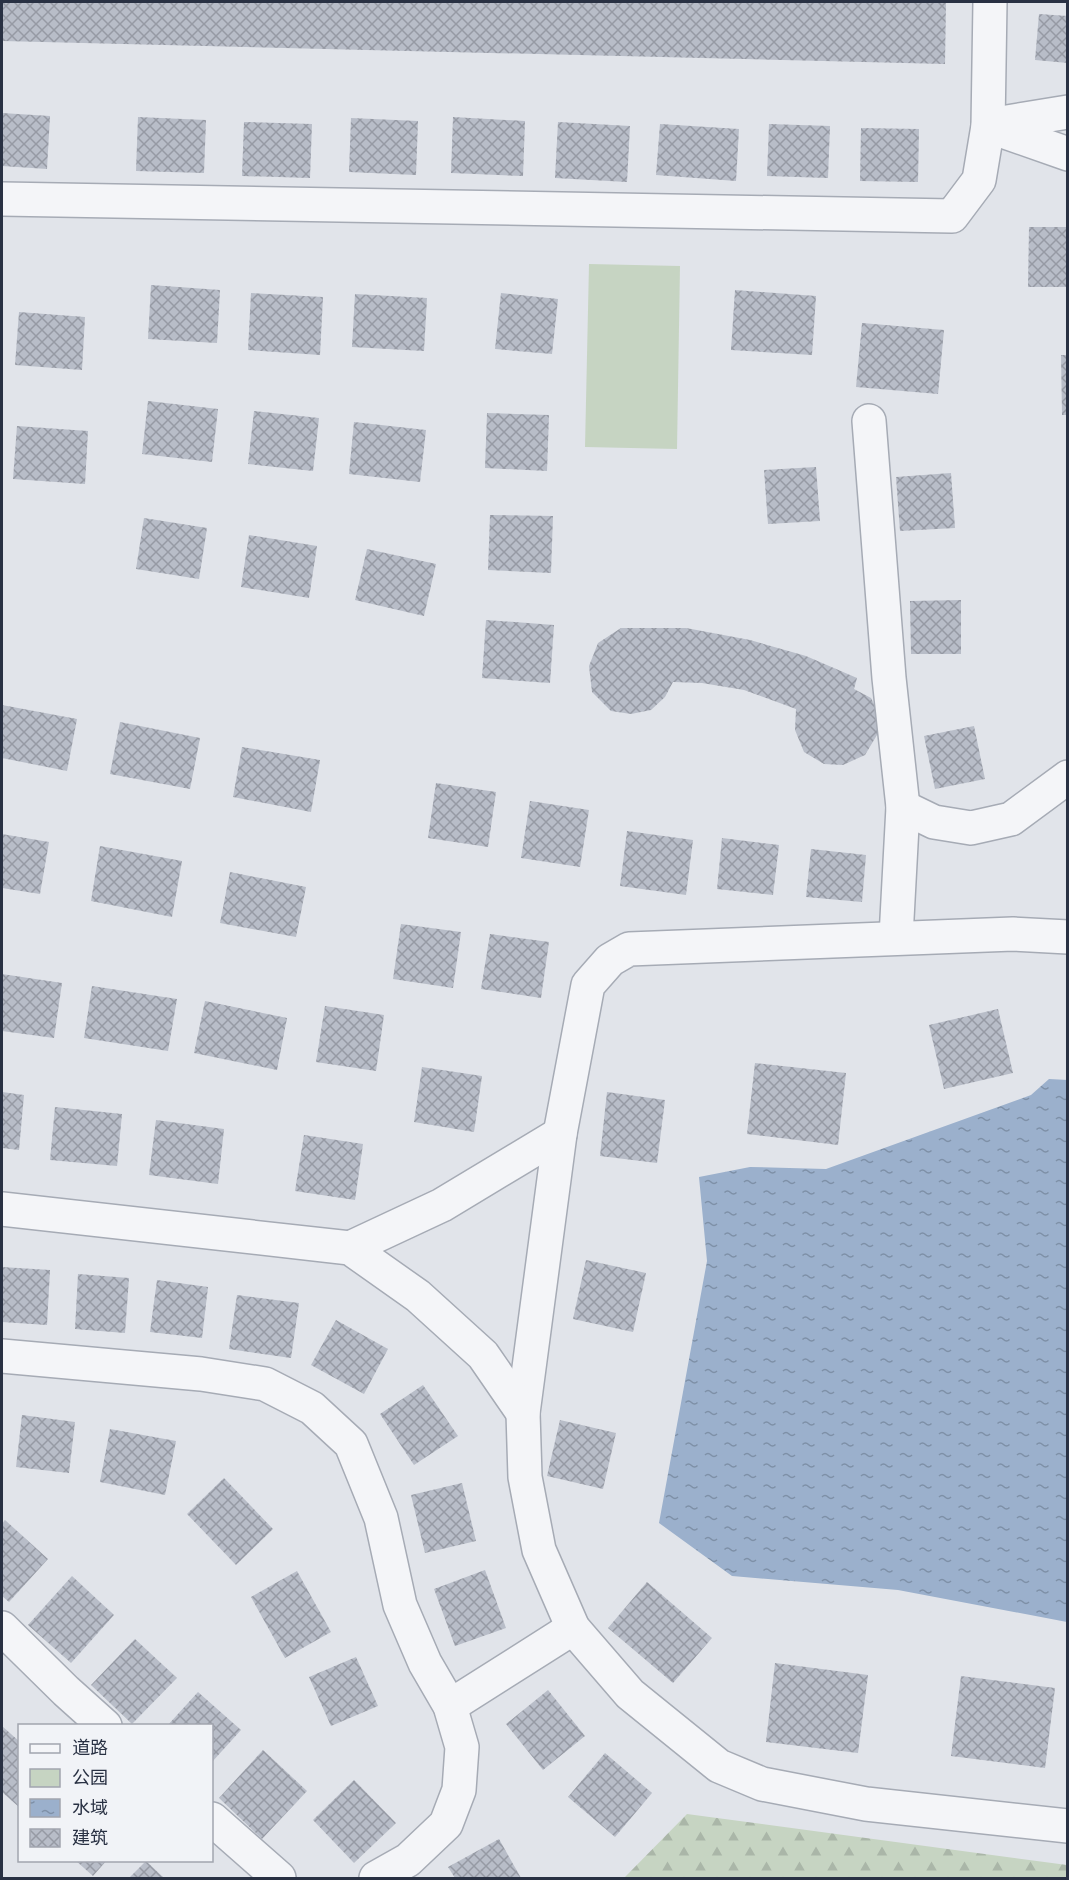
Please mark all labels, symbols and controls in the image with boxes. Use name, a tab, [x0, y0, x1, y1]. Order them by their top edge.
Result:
legend	[18, 1724, 213, 1862]
text: 道路	[72, 1735, 108, 1761]
text: 公园	[72, 1765, 108, 1791]
text: 水域	[72, 1795, 108, 1821]
text: 建筑	[72, 1825, 108, 1851]

